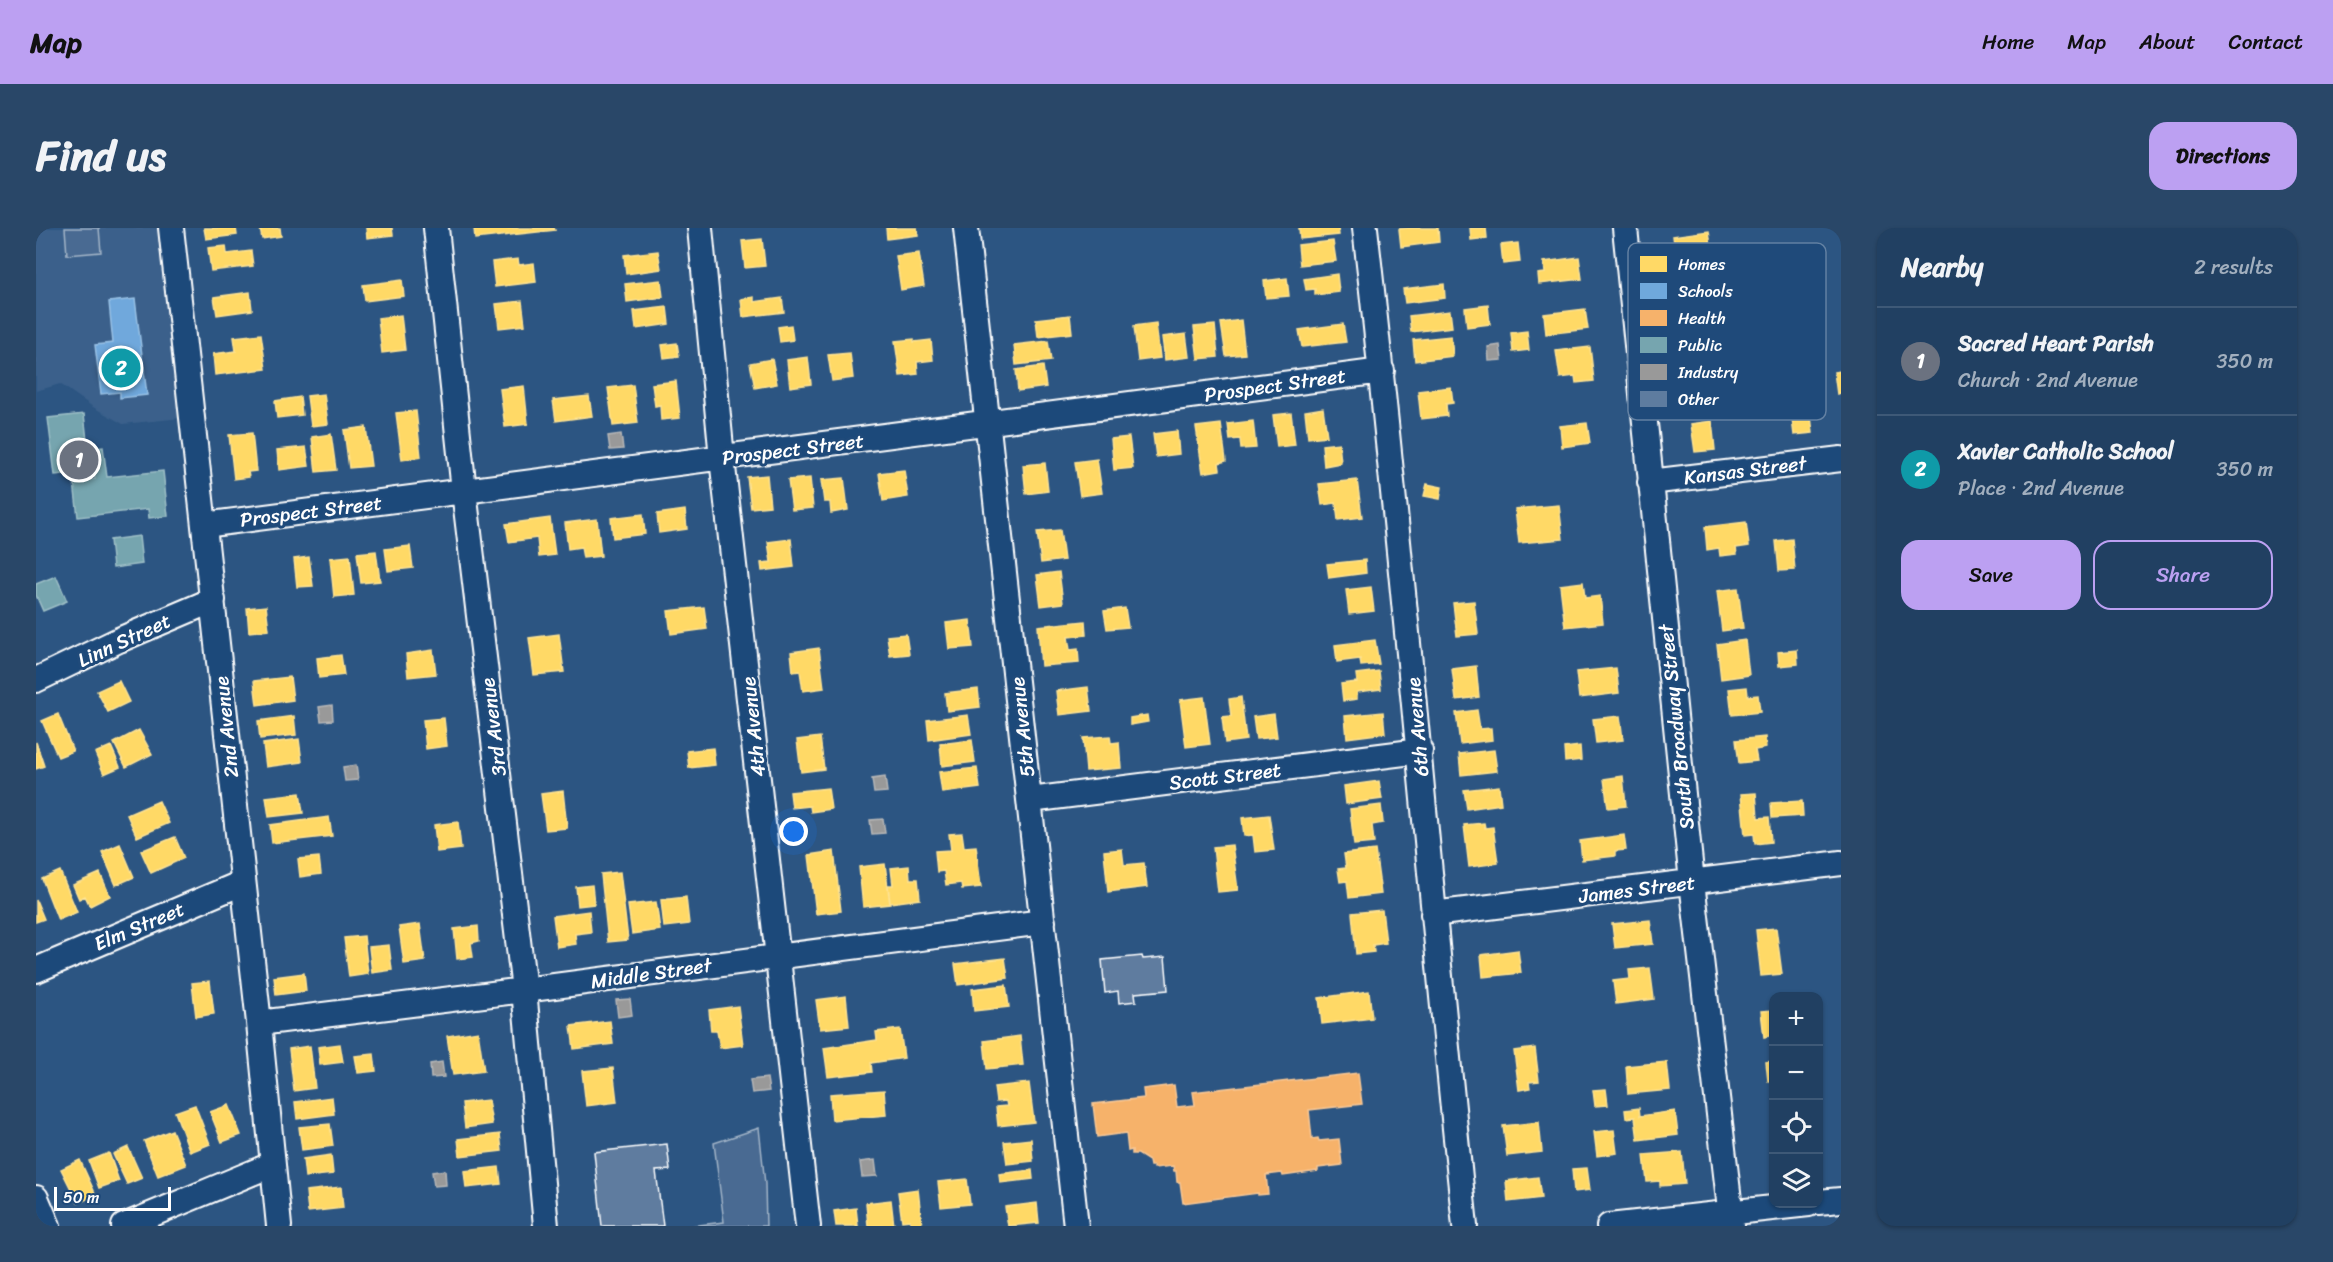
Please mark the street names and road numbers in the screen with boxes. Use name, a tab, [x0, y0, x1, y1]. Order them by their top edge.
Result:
street label: Prospect Street	[1202, 358, 1348, 413]
street label: Prospect Street	[720, 423, 866, 476]
street label: Kansas Street	[1682, 446, 1809, 495]
street label: Prospect Street	[238, 485, 384, 538]
street label: Linn Street	[72, 603, 177, 677]
street label: South Broadway Street	[1648, 622, 1705, 831]
street label: 2nd Avenue	[204, 674, 249, 779]
street label: 3rd Avenue	[470, 675, 517, 778]
street label: 4th Avenue	[731, 675, 776, 779]
street label: 5th Avenue	[1000, 675, 1045, 779]
street label: 6th Avenue	[1396, 675, 1439, 778]
street label: Scott Street	[1167, 752, 1283, 801]
street label: James Street	[1576, 865, 1697, 914]
street label: Elm Street	[88, 892, 190, 961]
street label: Middle Street	[588, 948, 715, 999]

